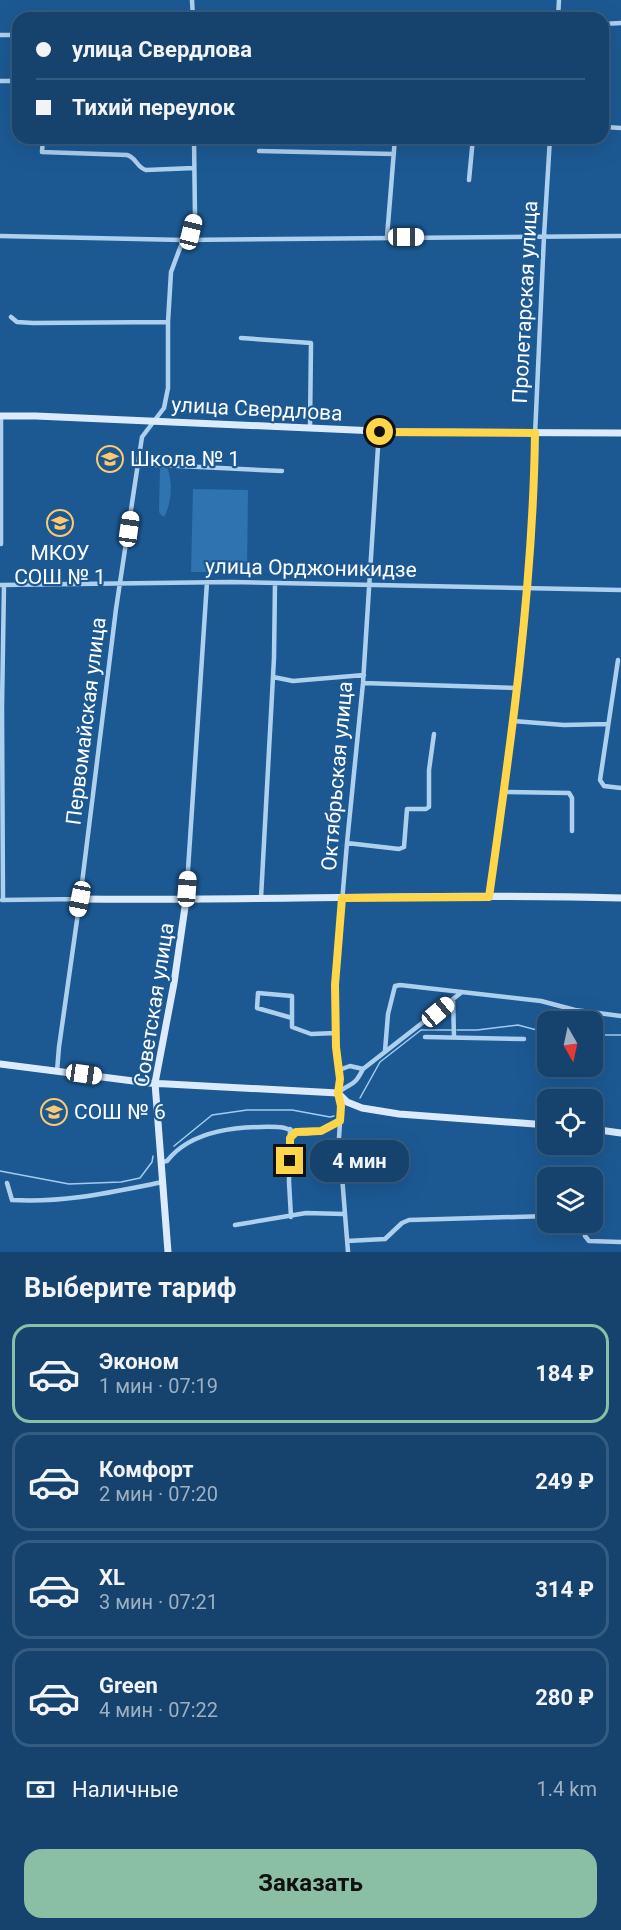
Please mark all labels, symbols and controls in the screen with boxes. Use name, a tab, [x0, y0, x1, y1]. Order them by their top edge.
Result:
text: улица Свердлова	[72, 37, 252, 62]
text: Тихий переулок	[72, 95, 235, 120]
street label: Пролетарская улица	[508, 200, 542, 404]
car	[178, 212, 204, 252]
car	[388, 228, 424, 246]
street label: улица Свердлова	[171, 393, 343, 425]
route start	[366, 418, 393, 445]
school or university icon: Школа № 1	[95, 444, 125, 474]
place label: Школа № 1	[130, 447, 240, 471]
school or university icon: МКОУ СОШ № 1	[45, 508, 75, 538]
car	[118, 510, 140, 548]
place label: МКОУ СОШ № 1	[14, 541, 106, 589]
street label: улица Орджоникидзе	[205, 554, 417, 582]
street label: Первомайская улица	[61, 616, 111, 826]
street label: Октябрьская улица	[317, 680, 357, 872]
car	[177, 870, 197, 908]
car	[68, 880, 92, 918]
street label: Советская улица	[129, 921, 179, 1089]
car	[418, 994, 458, 1030]
north arrow	[537, 1011, 603, 1077]
map controls	[537, 1011, 603, 1233]
car	[65, 1063, 103, 1085]
button: locate	[537, 1089, 603, 1155]
school or university icon: СОШ № 6	[39, 1097, 69, 1127]
place label: СОШ № 6	[74, 1100, 166, 1124]
callout: 4 мин	[311, 1140, 410, 1182]
route end	[276, 1147, 303, 1174]
text: 4 мин	[332, 1149, 387, 1173]
button: layers	[537, 1167, 603, 1233]
text: Выберите тариф	[24, 1272, 236, 1304]
icon: car	[27, 1347, 81, 1401]
text: Эконом	[99, 1349, 179, 1374]
text: 184 ₽	[535, 1361, 594, 1386]
text: 1 мин · 07:19	[99, 1374, 218, 1398]
icon: car	[27, 1455, 81, 1509]
text: Комфорт	[99, 1457, 194, 1482]
text: 249 ₽	[535, 1469, 594, 1494]
text: 2 мин · 07:20	[99, 1482, 218, 1506]
icon: car	[27, 1563, 81, 1617]
text: XL	[99, 1565, 125, 1590]
text: 314 ₽	[535, 1577, 594, 1602]
text: 3 мин · 07:21	[99, 1590, 218, 1614]
icon: car	[27, 1671, 81, 1725]
text: Green	[99, 1673, 158, 1698]
text: 280 ₽	[535, 1685, 594, 1710]
text: 4 мин · 07:22	[99, 1698, 218, 1722]
icon: cash	[24, 1773, 57, 1806]
text: Наличные	[72, 1777, 178, 1802]
text: 1.4 km	[537, 1777, 597, 1801]
button: Заказать	[24, 1849, 597, 1918]

